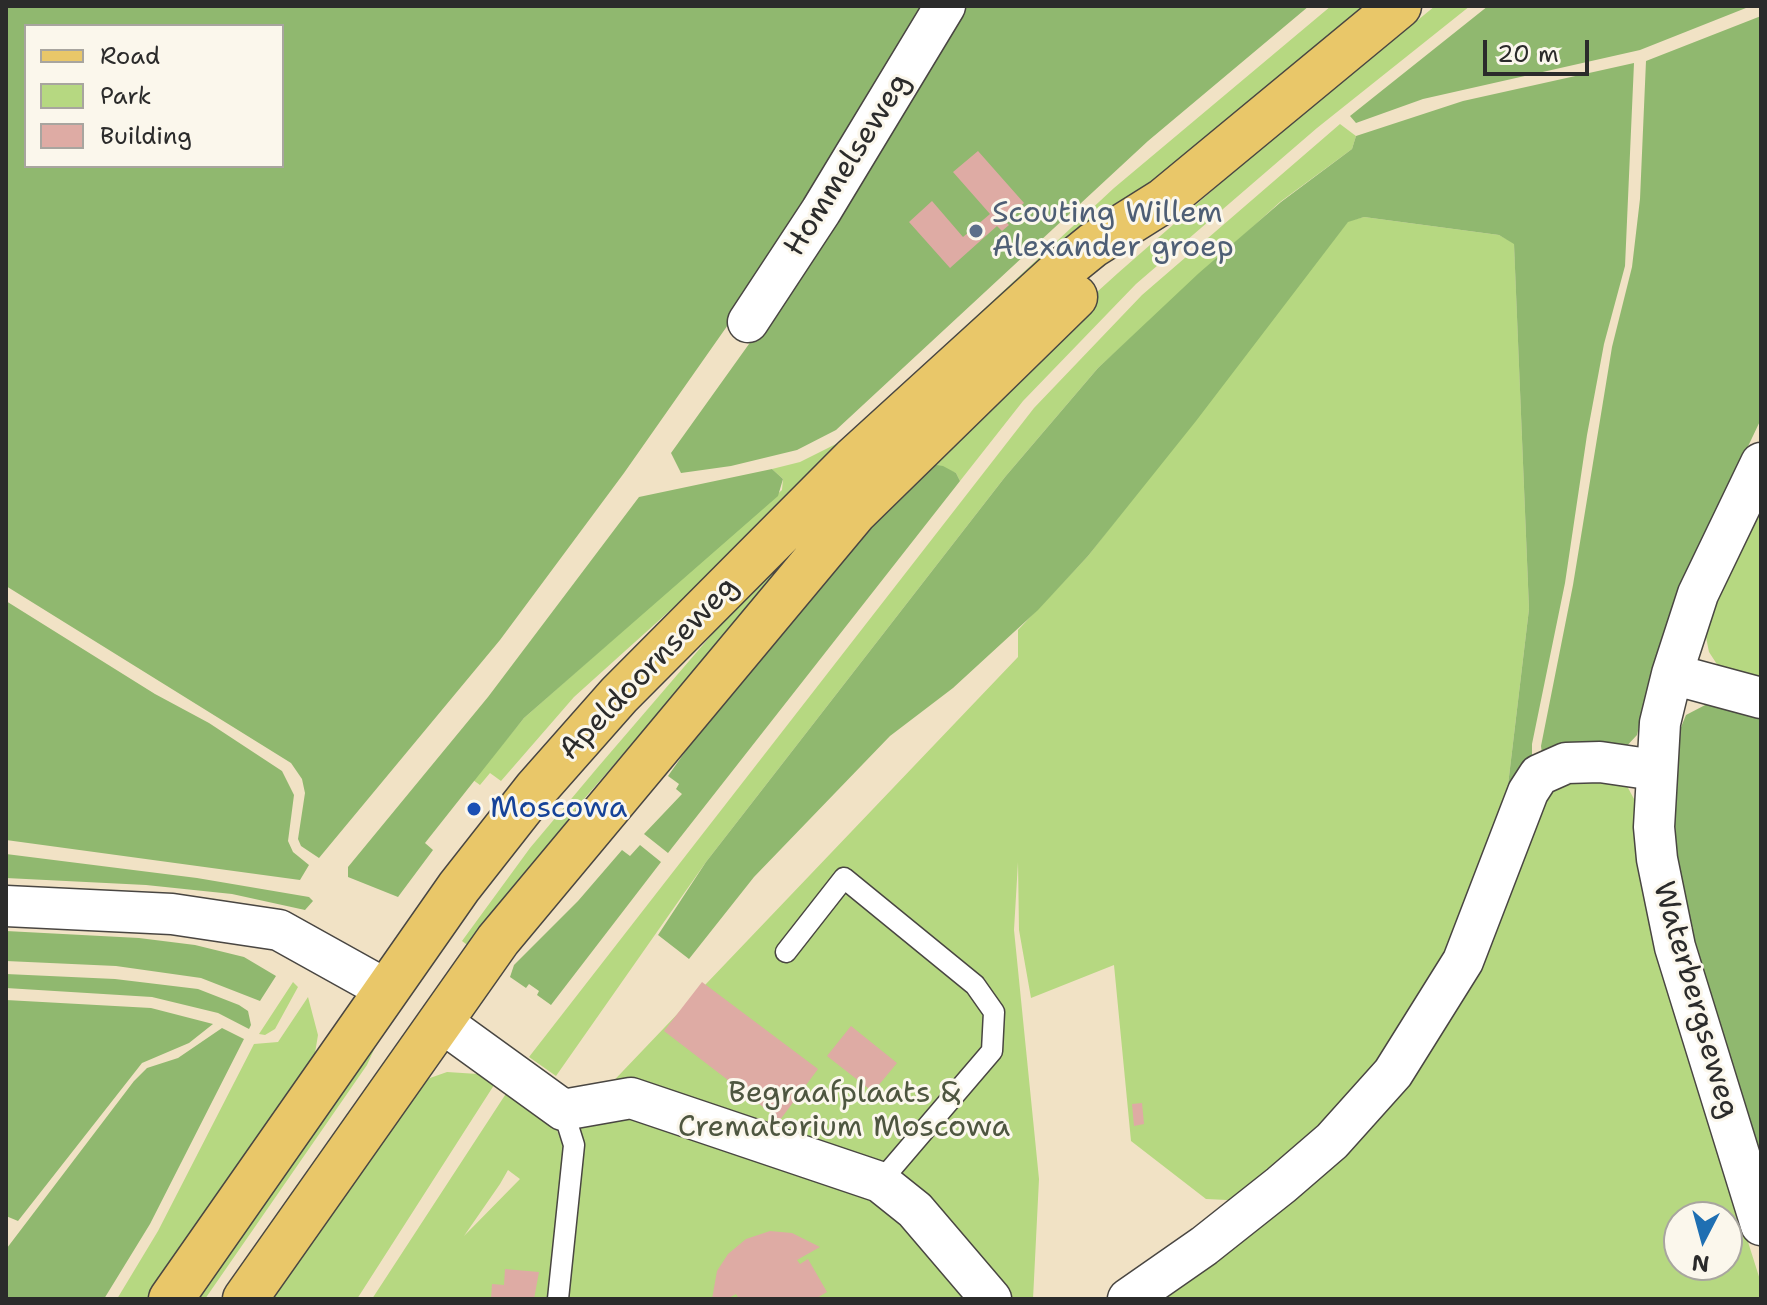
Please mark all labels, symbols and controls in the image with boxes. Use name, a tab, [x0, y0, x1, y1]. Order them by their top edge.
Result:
legend	[24, 24, 284, 168]
scale bar	[1487, 24, 1593, 74]
text: 20 m	[1497, 38, 1559, 70]
text: Road	[100, 40, 160, 72]
street label: Hommelseweg	[777, 67, 919, 263]
text: Park	[100, 80, 152, 112]
text: Building	[100, 120, 192, 152]
place label: Scouting Willem Alexander groep	[992, 196, 1234, 266]
marker: Scouting Willem Alexander groep	[967, 222, 985, 240]
street label: Apeldoornseweg	[552, 570, 746, 768]
place label: Moscowa	[490, 791, 627, 827]
marker: Moscowa	[465, 800, 483, 818]
street label: Waterbergseweg	[1644, 878, 1746, 1122]
park label: Begraafplaats & Crematorium Moscowa	[678, 1076, 1010, 1146]
north arrow	[1663, 1201, 1743, 1281]
text: N	[1690, 1248, 1711, 1279]

